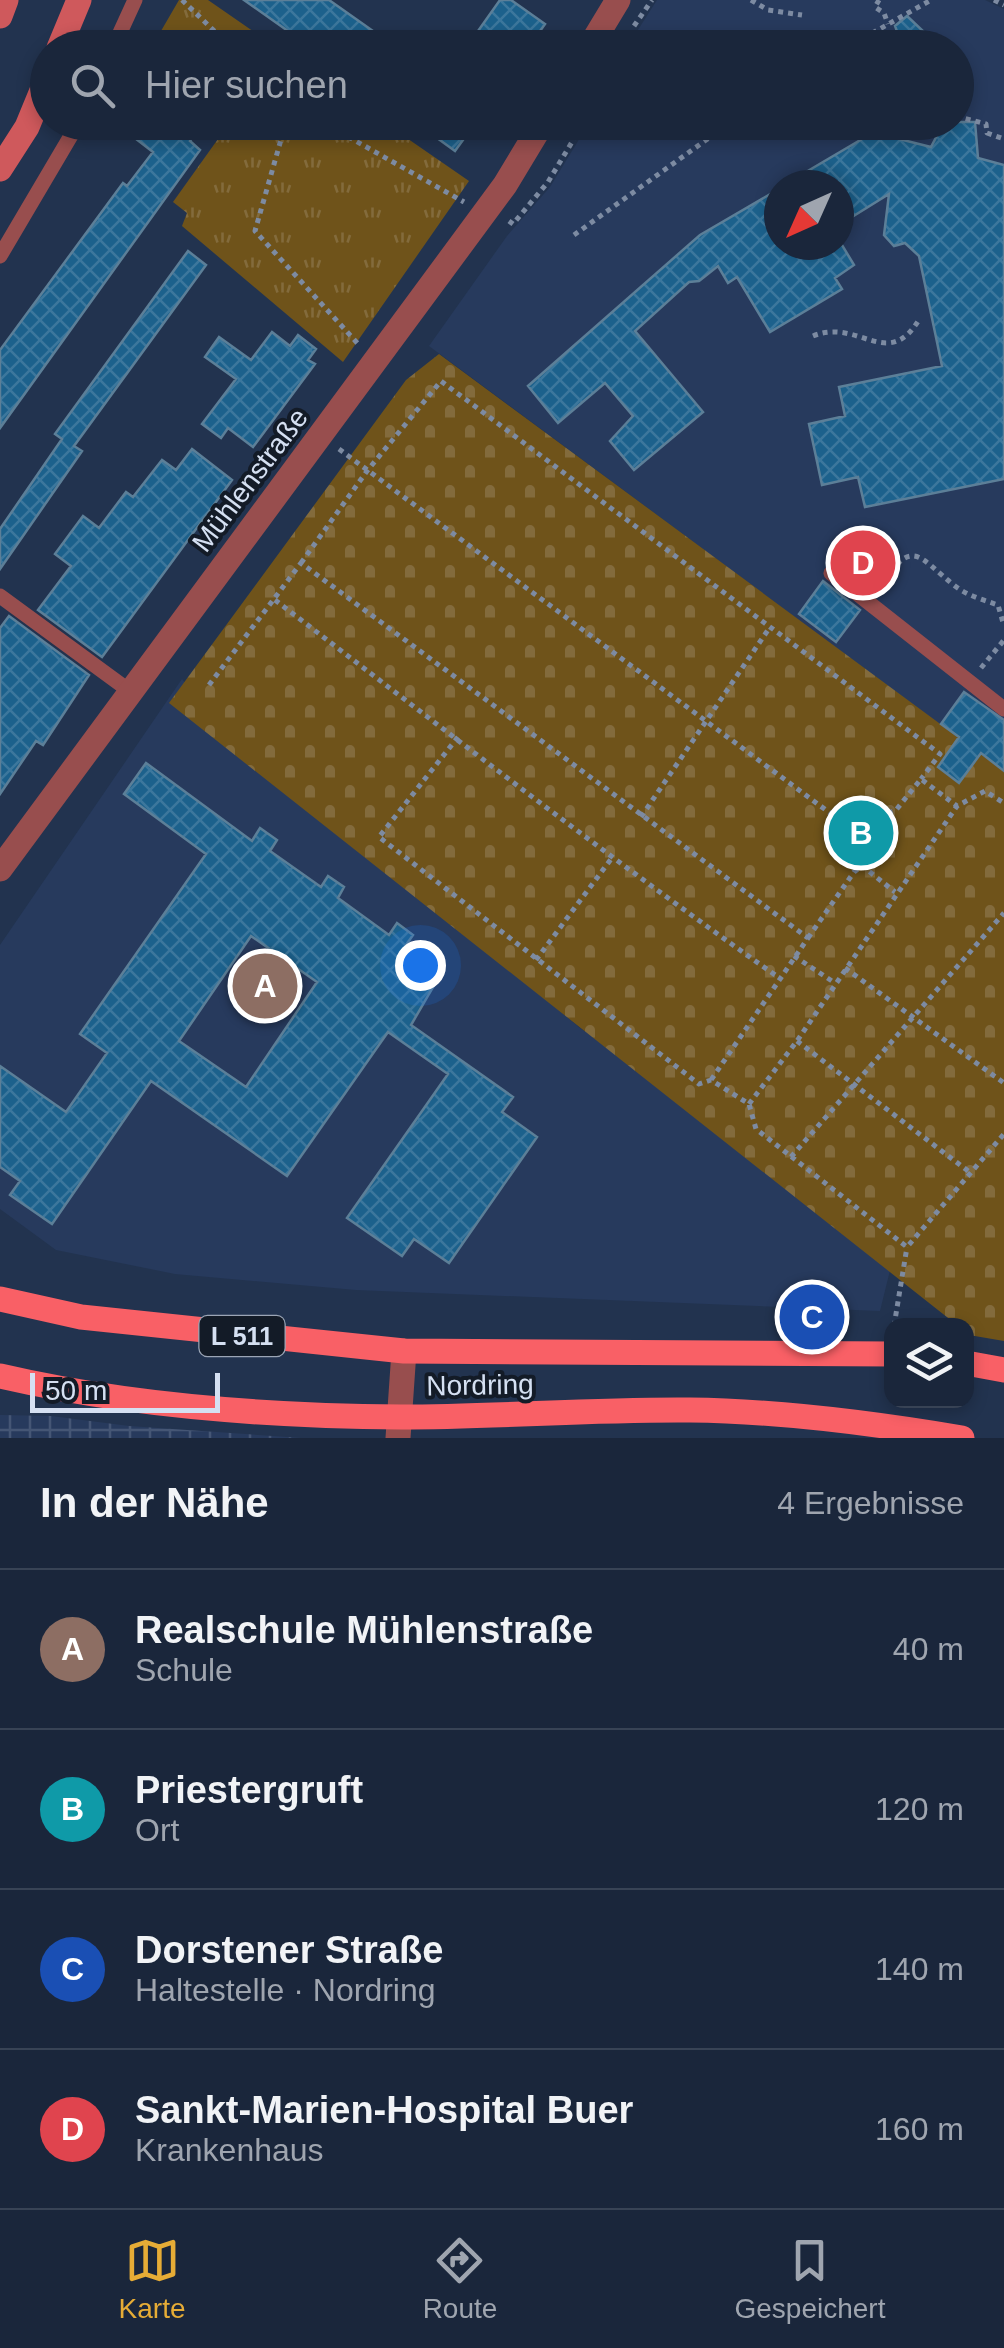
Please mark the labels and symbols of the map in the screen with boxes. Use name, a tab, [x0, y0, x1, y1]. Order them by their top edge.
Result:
north arrow	[764, 170, 854, 260]
street label: Mühlenstraße	[186, 402, 314, 558]
pin: D	[830, 526, 896, 600]
pin: B	[828, 796, 894, 870]
your location	[395, 940, 446, 991]
pin: A	[232, 948, 298, 1024]
pin: C	[780, 1280, 844, 1354]
road number: L 511	[200, 1316, 284, 1356]
scale bar	[30, 1368, 220, 1412]
street label: Nordring	[426, 1369, 534, 1401]

